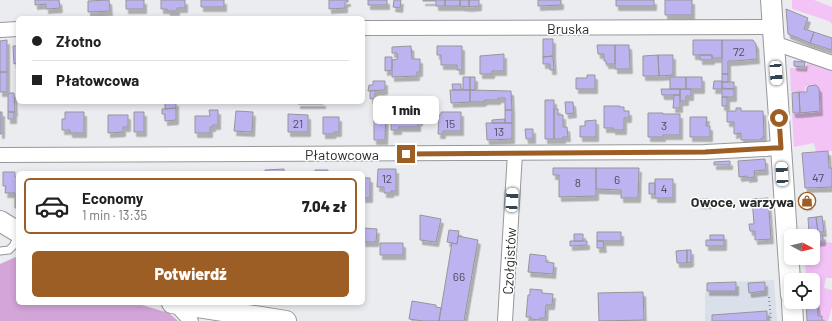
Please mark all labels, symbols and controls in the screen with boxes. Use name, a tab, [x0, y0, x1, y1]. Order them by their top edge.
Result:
street label: Bruska	[547, 20, 589, 37]
text: Złotno	[56, 32, 101, 50]
house number: 72	[733, 44, 745, 58]
car	[769, 61, 783, 85]
text: Płatowcowa	[56, 71, 139, 89]
callout: 1 min	[373, 96, 439, 124]
text: 1 min	[392, 102, 420, 118]
route start	[770, 109, 788, 127]
house number: 21	[293, 116, 303, 130]
house number: 15	[445, 116, 455, 130]
house number: 3	[661, 118, 667, 132]
house number: 13	[494, 124, 504, 138]
route end	[397, 145, 415, 163]
street label: Płatowcowa	[305, 146, 379, 163]
car	[775, 162, 789, 186]
house number: 47	[812, 170, 824, 184]
house number: 12	[382, 171, 392, 185]
house number: 6	[614, 172, 620, 186]
house number: 8	[575, 175, 581, 189]
house number: 4	[661, 181, 667, 195]
icon: car	[34, 188, 70, 224]
car	[505, 188, 519, 212]
text: Economy	[82, 189, 143, 207]
shop icon: Owoce, warzywa	[797, 191, 817, 211]
place label: Owoce, warzywa	[691, 193, 794, 210]
text: 7.04 zł	[302, 197, 347, 215]
text: 1 min · 13:35	[82, 207, 147, 223]
street label: Czołgistów	[499, 227, 519, 295]
north arrow	[784, 229, 820, 265]
map controls	[784, 229, 820, 309]
button: Potwierdź	[32, 251, 349, 297]
house number: 66	[453, 269, 465, 283]
button: locate	[784, 273, 820, 309]

